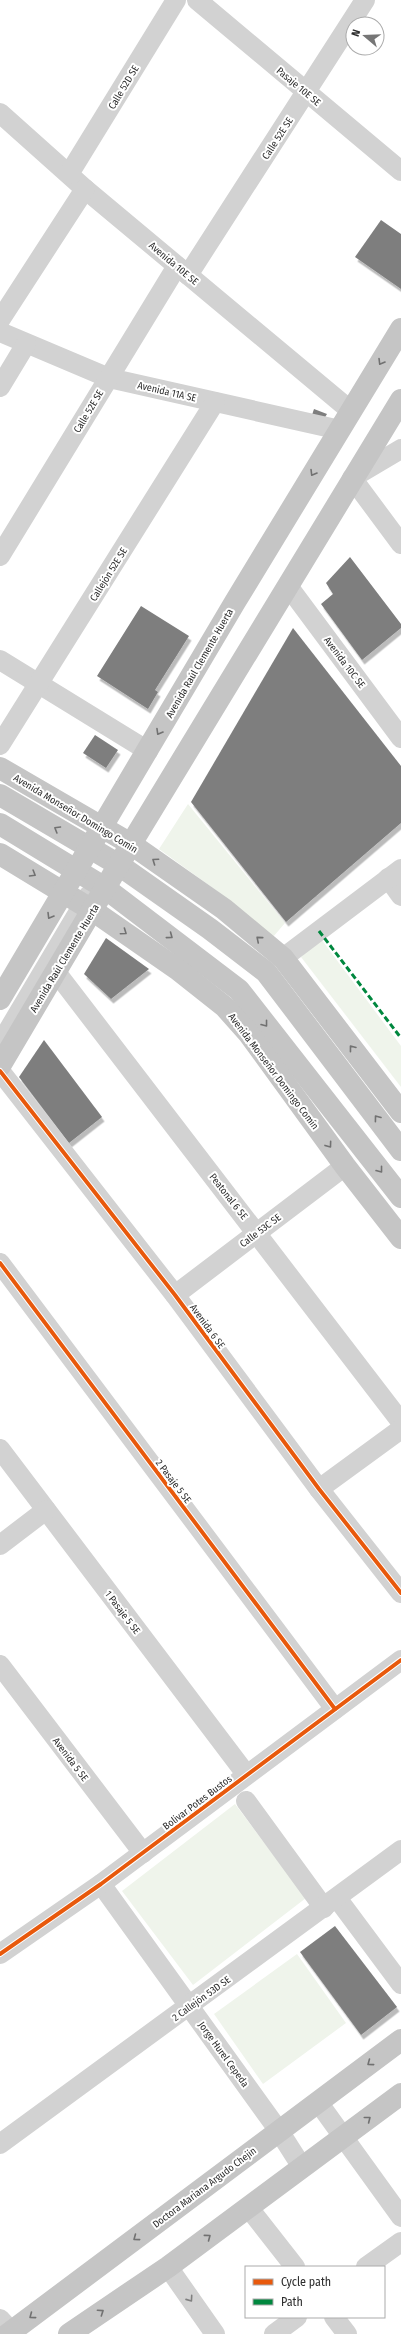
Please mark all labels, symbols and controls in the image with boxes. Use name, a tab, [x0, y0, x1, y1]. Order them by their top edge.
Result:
north arrow	[345, 16, 385, 56]
text: N	[349, 28, 363, 38]
street label: Calle 52D SE	[106, 63, 142, 112]
street label: Pasaje 10E SE	[274, 65, 323, 109]
street label: Calle 52E SE	[260, 115, 296, 162]
street label: Avenida 10E SE	[146, 240, 201, 288]
one-way arrow	[378, 358, 385, 365]
street label: Avenida 11A SE	[136, 379, 198, 405]
street label: Calle 52E SE	[71, 388, 106, 435]
one-way arrow	[311, 469, 318, 476]
street label: Callejón 52E SE	[88, 545, 130, 604]
street label: Avenida Raúl Clemente Huerta	[163, 606, 236, 720]
street label: Avenida 10C SE	[321, 635, 368, 691]
one-way arrow	[156, 728, 163, 735]
street label: Avenida Monseñor Domingo Comín	[11, 771, 140, 856]
one-way arrow	[54, 826, 61, 833]
one-way arrow	[152, 858, 159, 866]
one-way arrow	[29, 870, 36, 877]
street label: Avenida Raúl Clemente Huerta	[27, 902, 102, 1015]
one-way arrow	[47, 912, 55, 919]
one-way arrow	[120, 927, 127, 934]
one-way arrow	[166, 931, 173, 938]
one-way arrow	[257, 936, 264, 943]
street label: Avenida Monseñor Domingo Comín	[226, 1010, 322, 1132]
one-way arrow	[261, 1019, 268, 1026]
one-way arrow	[349, 1045, 357, 1052]
one-way arrow	[375, 1116, 382, 1123]
one-way arrow	[324, 1140, 331, 1147]
one-way arrow	[375, 1166, 382, 1173]
street label: Peatonal 6 SE	[207, 1171, 250, 1222]
street label: Calle 53C SE	[238, 1211, 284, 1250]
street label: Avenida 6 SE	[187, 1302, 227, 1351]
street label: 2 Pasaje 5 SE	[153, 1457, 194, 1506]
street label: 1 Pasaje 5 SE	[102, 1589, 143, 1637]
street label: Avenida 5 SE	[50, 1735, 91, 1784]
street label: Bolivar Potes Bustos	[161, 1773, 235, 1833]
street label: 2 Callejón 53D SE	[170, 1974, 233, 2024]
street label: Jorge Hurel Cepeda	[195, 2020, 251, 2090]
one-way arrow	[367, 2058, 374, 2065]
one-way arrow	[363, 2117, 370, 2124]
street label: Doctora Mariana Argudo Chejin	[150, 2145, 259, 2231]
one-way arrow	[133, 2234, 140, 2241]
one-way arrow	[203, 2235, 210, 2242]
legend	[245, 2266, 385, 2318]
text: Cycle path	[281, 2275, 331, 2289]
one-way arrow	[185, 2295, 193, 2302]
text: Path	[281, 2295, 303, 2309]
one-way arrow	[97, 2310, 104, 2317]
one-way arrow	[29, 2311, 36, 2318]

